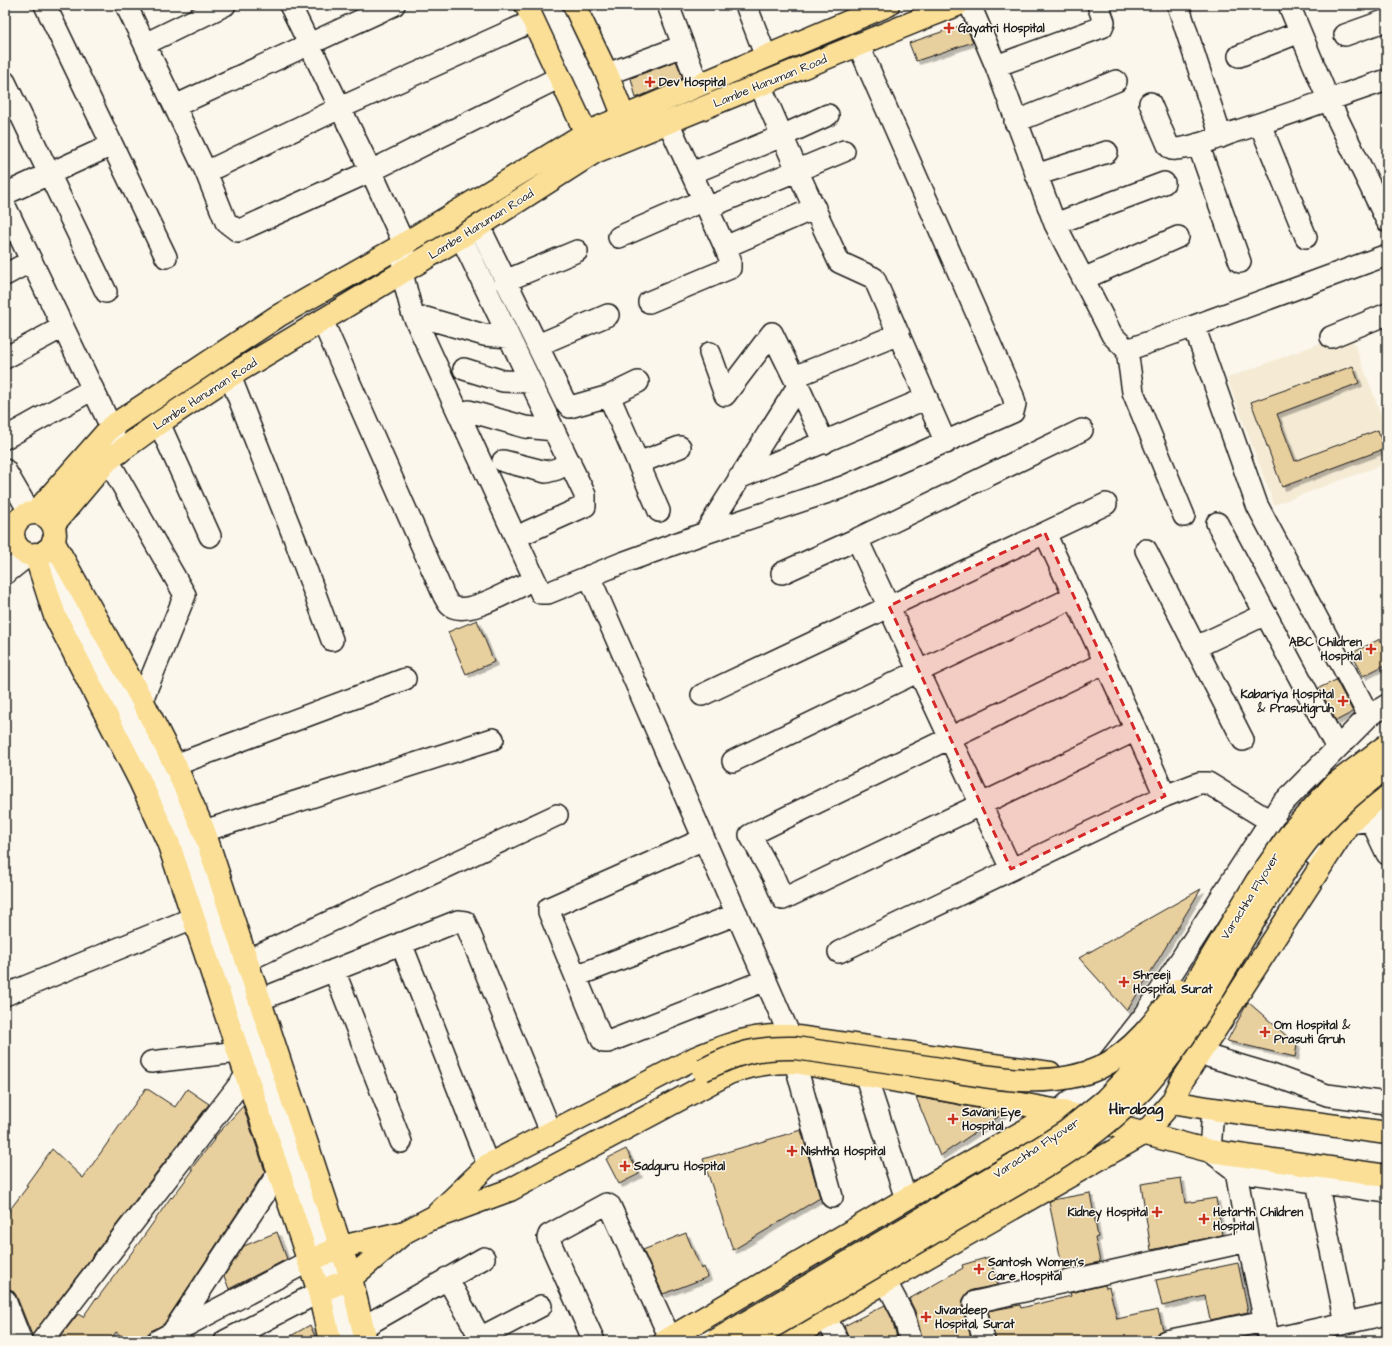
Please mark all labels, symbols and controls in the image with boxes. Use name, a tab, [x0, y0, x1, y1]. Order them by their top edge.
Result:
place label: Gayatri Hospital	[958, 20, 1045, 38]
marker: Gayatri Hospital	[943, 22, 955, 34]
street label: Lambe Hanuman Road	[711, 51, 830, 112]
place label: Dev Hospital	[659, 74, 726, 92]
marker: Dev Hospital	[644, 76, 656, 88]
street label: Lambe Hanuman Road	[425, 185, 537, 264]
street label: Lambe Hanuman Road	[150, 354, 261, 435]
place label: ABC Children Hospital	[1289, 634, 1362, 666]
marker: ABC Children Hospital	[1365, 643, 1377, 655]
place label: Kabariya Hospital & Prasutigruh	[1240, 686, 1335, 719]
marker: Kabariya Hospital & Prasutigruh	[1337, 695, 1349, 707]
street label: Varachha Flyover	[1217, 849, 1285, 944]
place label: Shreeji Hospital, Surat	[1132, 967, 1213, 999]
marker: Shreeji Hospital, Surat	[1118, 976, 1130, 988]
place label: Om Hospital & Prasuti Gruh	[1274, 1017, 1351, 1048]
marker: Om Hospital & Prasuti Gruh	[1259, 1026, 1271, 1038]
district label: Hirabag	[1109, 1098, 1164, 1122]
place label: Savani Eye Hospital	[961, 1104, 1021, 1136]
marker: Savani Eye Hospital	[947, 1113, 959, 1125]
street label: Varachha Flyover	[990, 1114, 1084, 1184]
place label: Nishtha Hospital	[801, 1143, 886, 1161]
marker: Nishtha Hospital	[786, 1145, 798, 1157]
place label: Sadguru Hospital	[633, 1158, 725, 1177]
marker: Sadguru Hospital	[619, 1160, 631, 1172]
place label: Kidney Hospital	[1068, 1204, 1148, 1222]
place label: Hetarth Children Hospital	[1213, 1204, 1303, 1236]
marker: Kidney Hospital	[1151, 1206, 1163, 1218]
marker: Hetarth Children Hospital	[1198, 1213, 1210, 1225]
place label: Santosh Women's Care Hospital	[987, 1254, 1084, 1286]
marker: Santosh Women's Care Hospital	[973, 1263, 985, 1275]
place label: Jivandeep Hospital, Surat	[934, 1302, 1015, 1334]
marker: Jivandeep Hospital, Surat	[920, 1311, 932, 1323]

